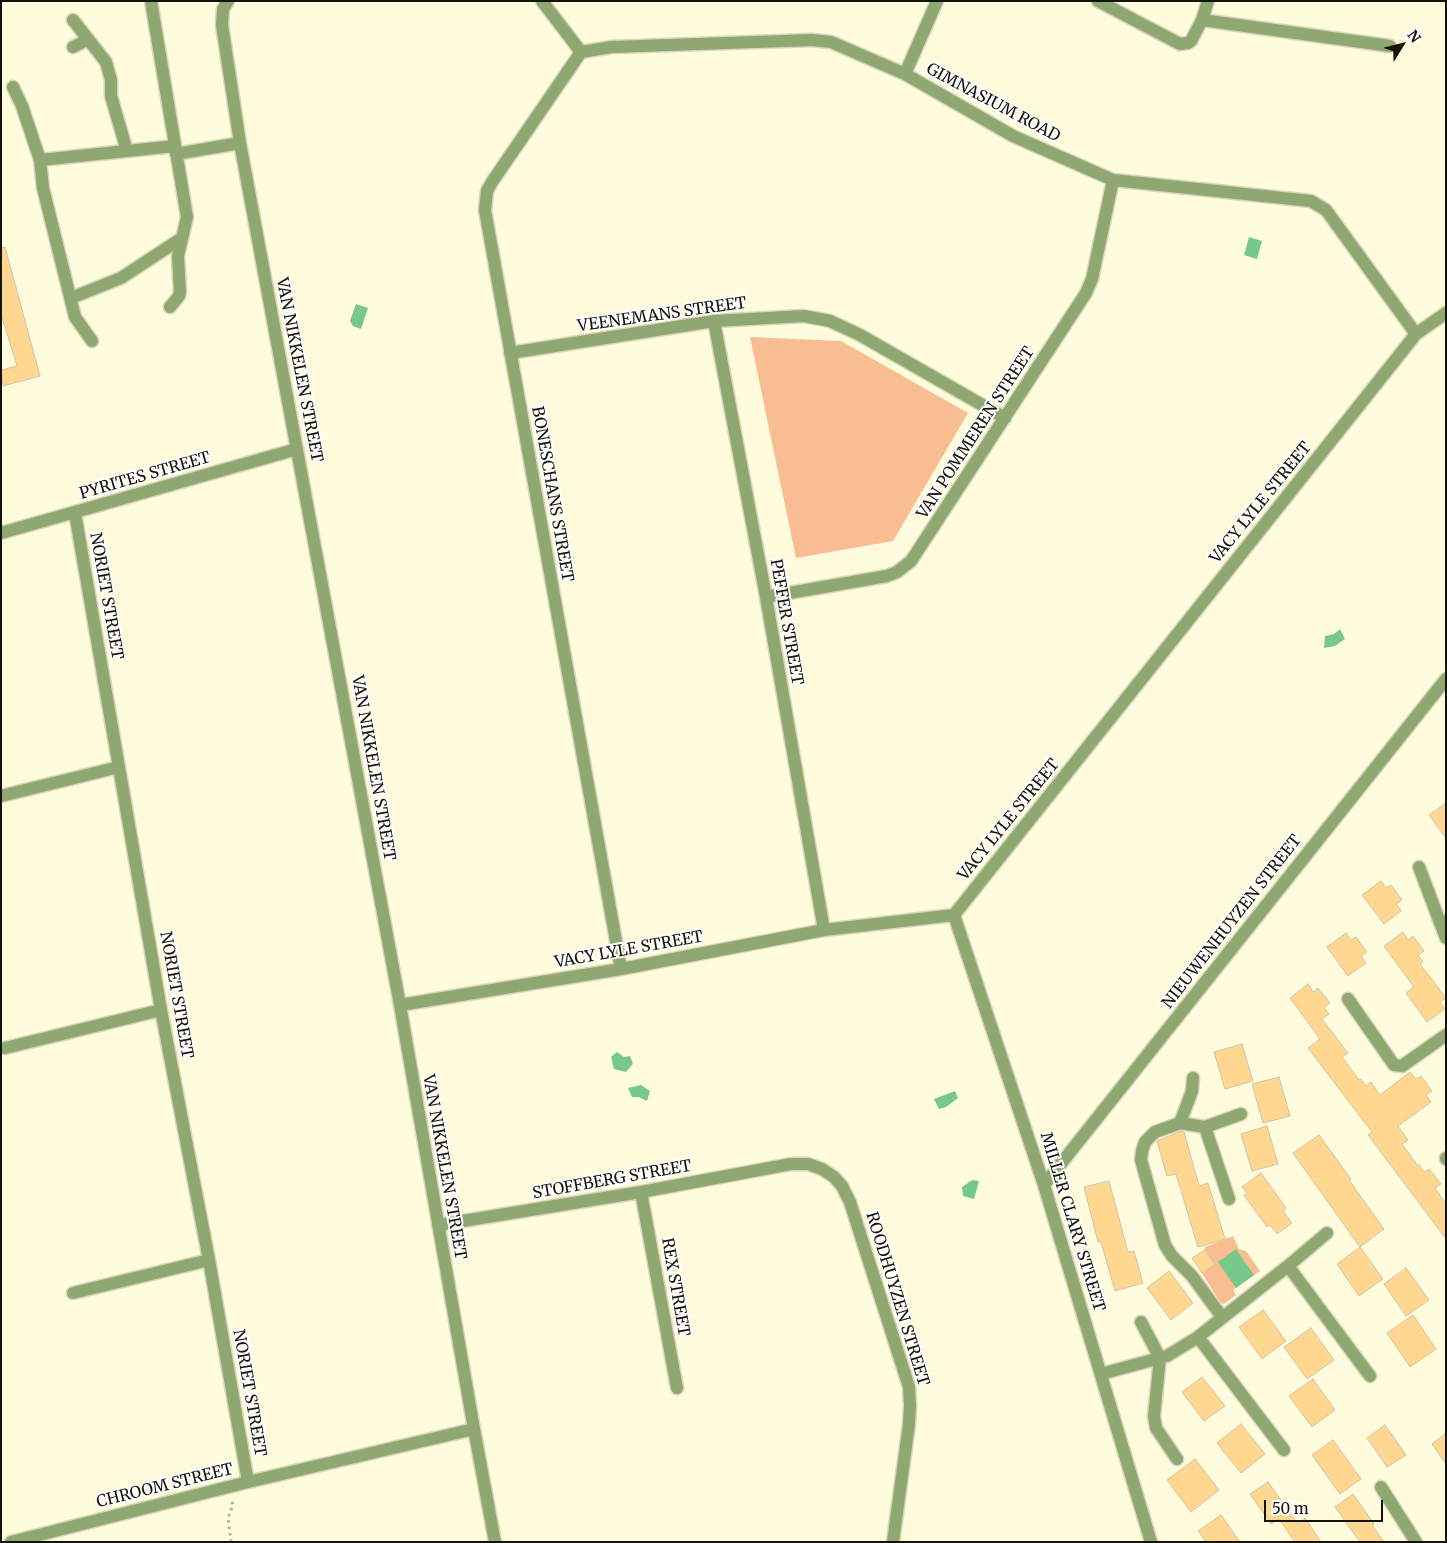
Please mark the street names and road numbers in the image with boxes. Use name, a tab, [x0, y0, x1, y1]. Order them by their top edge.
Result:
street label: GIMNASIUM ROAD	[923, 60, 1063, 146]
street label: VAN NIKKELEN STREET	[272, 276, 326, 464]
street label: VEENEMANS STREET	[576, 294, 748, 336]
street label: VAN POMMEREN STREET	[913, 343, 1039, 523]
street label: BONESCHANS STREET	[527, 405, 577, 583]
street label: VACY LYLE STREET	[1206, 439, 1316, 567]
street label: PYRITES STREET	[77, 448, 213, 504]
street label: NORIET STREET	[85, 531, 127, 661]
street label: PEFFER STREET	[765, 557, 807, 687]
street label: VAN NIKKELEN STREET	[347, 674, 399, 862]
street label: VACY LYLE STREET	[954, 756, 1064, 884]
street label: NIEUWENHUYZEN STREET	[1158, 831, 1306, 1013]
street label: VACY LYLE STREET	[553, 927, 705, 973]
street label: NORIET STREET	[155, 930, 197, 1060]
street label: VAN NIKKELEN STREET	[418, 1073, 470, 1261]
street label: MILLER CLARY STREET	[1036, 1130, 1108, 1314]
street label: STOFFBERG STREET	[531, 1157, 693, 1203]
street label: ROODHUYZEN STREET	[861, 1210, 933, 1388]
street label: REX STREET	[657, 1236, 693, 1338]
street label: NORIET STREET	[228, 1328, 270, 1458]
street label: CHROOM STREET	[95, 1460, 235, 1512]

